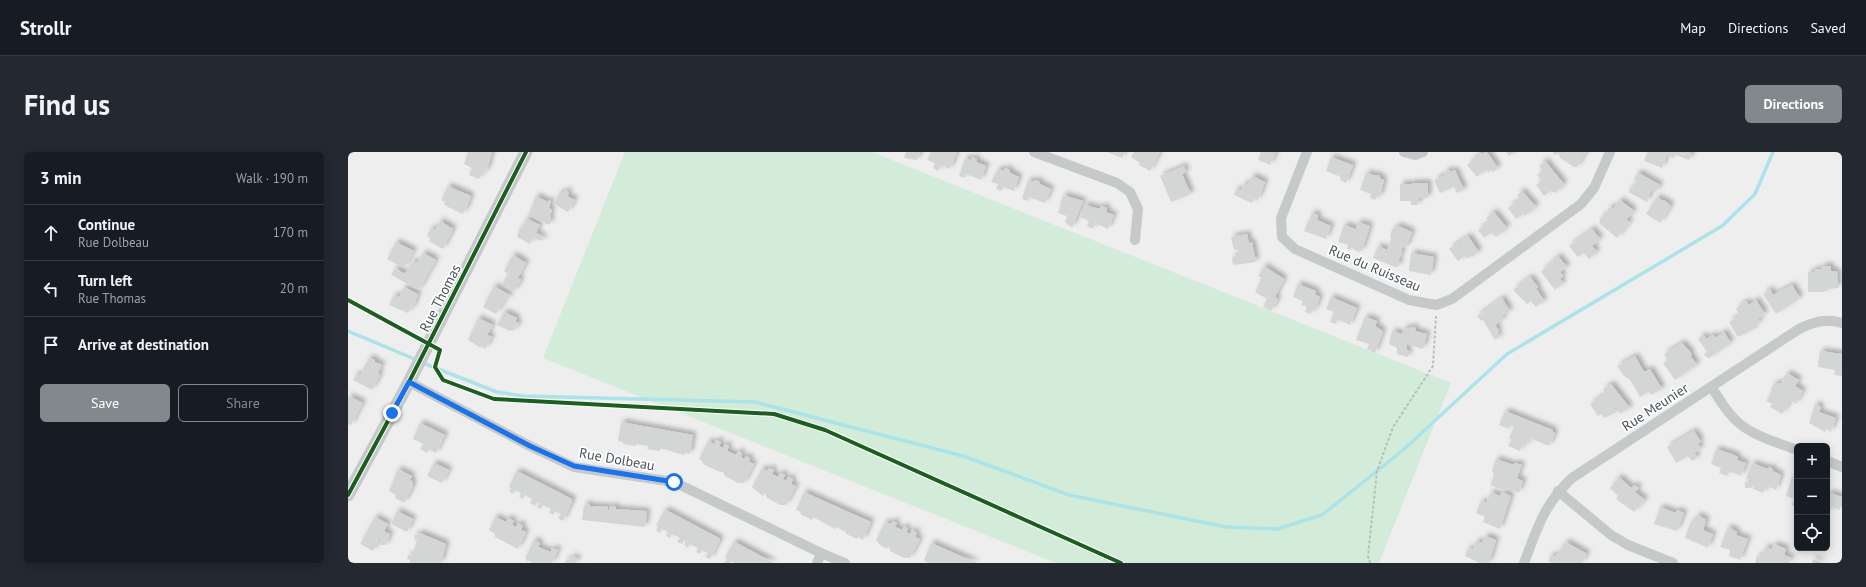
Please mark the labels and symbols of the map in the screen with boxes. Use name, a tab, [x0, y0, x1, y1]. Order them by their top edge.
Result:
street label: Rue du Ruisseau	[1326, 241, 1424, 295]
street label: Rue Thomas	[415, 261, 465, 335]
street label: Rue Meunier	[1618, 379, 1692, 435]
route end	[383, 404, 401, 422]
street label: Rue Dolbeau	[578, 443, 656, 475]
route start	[665, 473, 683, 491]

